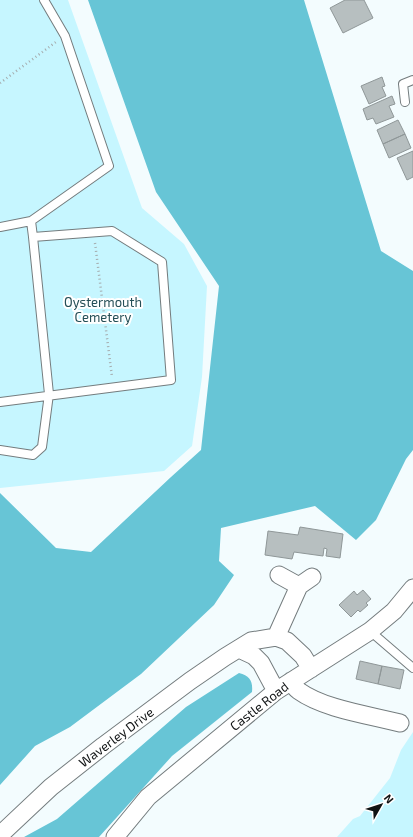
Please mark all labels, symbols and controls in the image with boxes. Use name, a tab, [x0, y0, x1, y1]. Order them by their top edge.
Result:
park label: Oystermouth Cemetery	[64, 294, 142, 325]
street label: Castle Road	[227, 678, 291, 734]
street label: Waverley Drive	[75, 704, 157, 770]
north arrow	[361, 785, 401, 825]
text: N	[382, 791, 397, 806]

